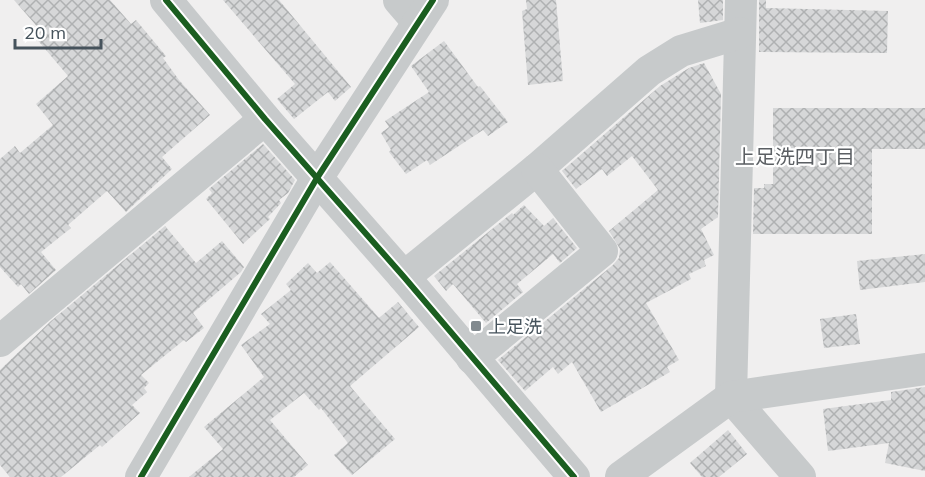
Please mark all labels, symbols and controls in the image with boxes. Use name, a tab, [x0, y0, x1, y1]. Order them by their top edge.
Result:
scale bar	[15, 12, 100, 50]
text: 20 m	[24, 21, 66, 44]
district label: 上足洗四丁目	[735, 144, 855, 169]
place label: 上足洗	[488, 315, 542, 338]
marker: 上足洗	[469, 319, 483, 333]

